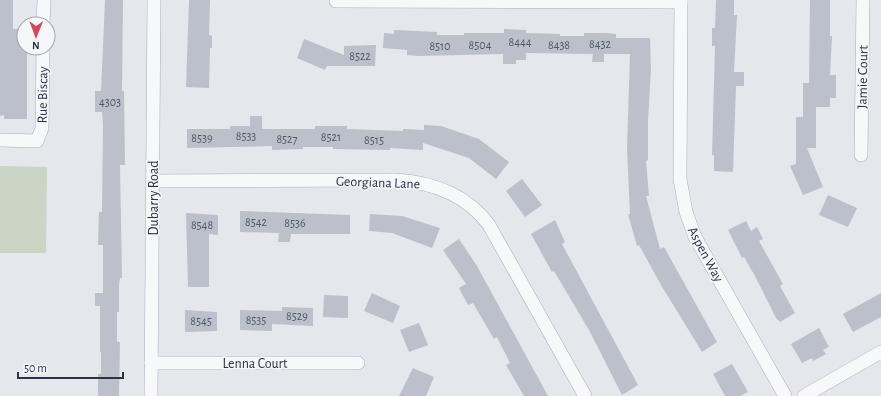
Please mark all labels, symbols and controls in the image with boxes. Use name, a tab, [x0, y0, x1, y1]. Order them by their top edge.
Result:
north arrow	[16, 16, 56, 56]
house number: 8444	[508, 36, 532, 48]
house number: 8432	[589, 38, 611, 50]
house number: 8504	[469, 39, 492, 51]
house number: 8438	[548, 39, 570, 51]
text: N	[32, 40, 40, 51]
house number: 8510	[429, 40, 451, 52]
street label: Jamie Court	[855, 45, 871, 109]
house number: 8522	[349, 50, 371, 62]
street label: Rue Biscay	[36, 66, 50, 124]
house number: 4303	[99, 96, 121, 108]
house number: 8533	[236, 130, 256, 142]
house number: 8521	[321, 131, 341, 143]
house number: 8539	[191, 132, 213, 144]
house number: 8527	[276, 133, 298, 145]
house number: 8515	[364, 134, 384, 146]
street label: Dubarry Road	[147, 160, 161, 236]
street label: Georgiana Lane	[336, 175, 420, 191]
house number: 8542	[245, 216, 268, 228]
house number: 8536	[284, 217, 306, 229]
house number: 8548	[191, 219, 213, 231]
street label: Aspen Way	[685, 225, 725, 284]
house number: 8529	[286, 310, 308, 322]
house number: 8535	[246, 314, 266, 326]
house number: 8545	[190, 315, 212, 327]
scale bar	[18, 354, 123, 380]
street label: Lenna Court	[222, 357, 288, 371]
text: 50 m	[24, 362, 47, 374]

